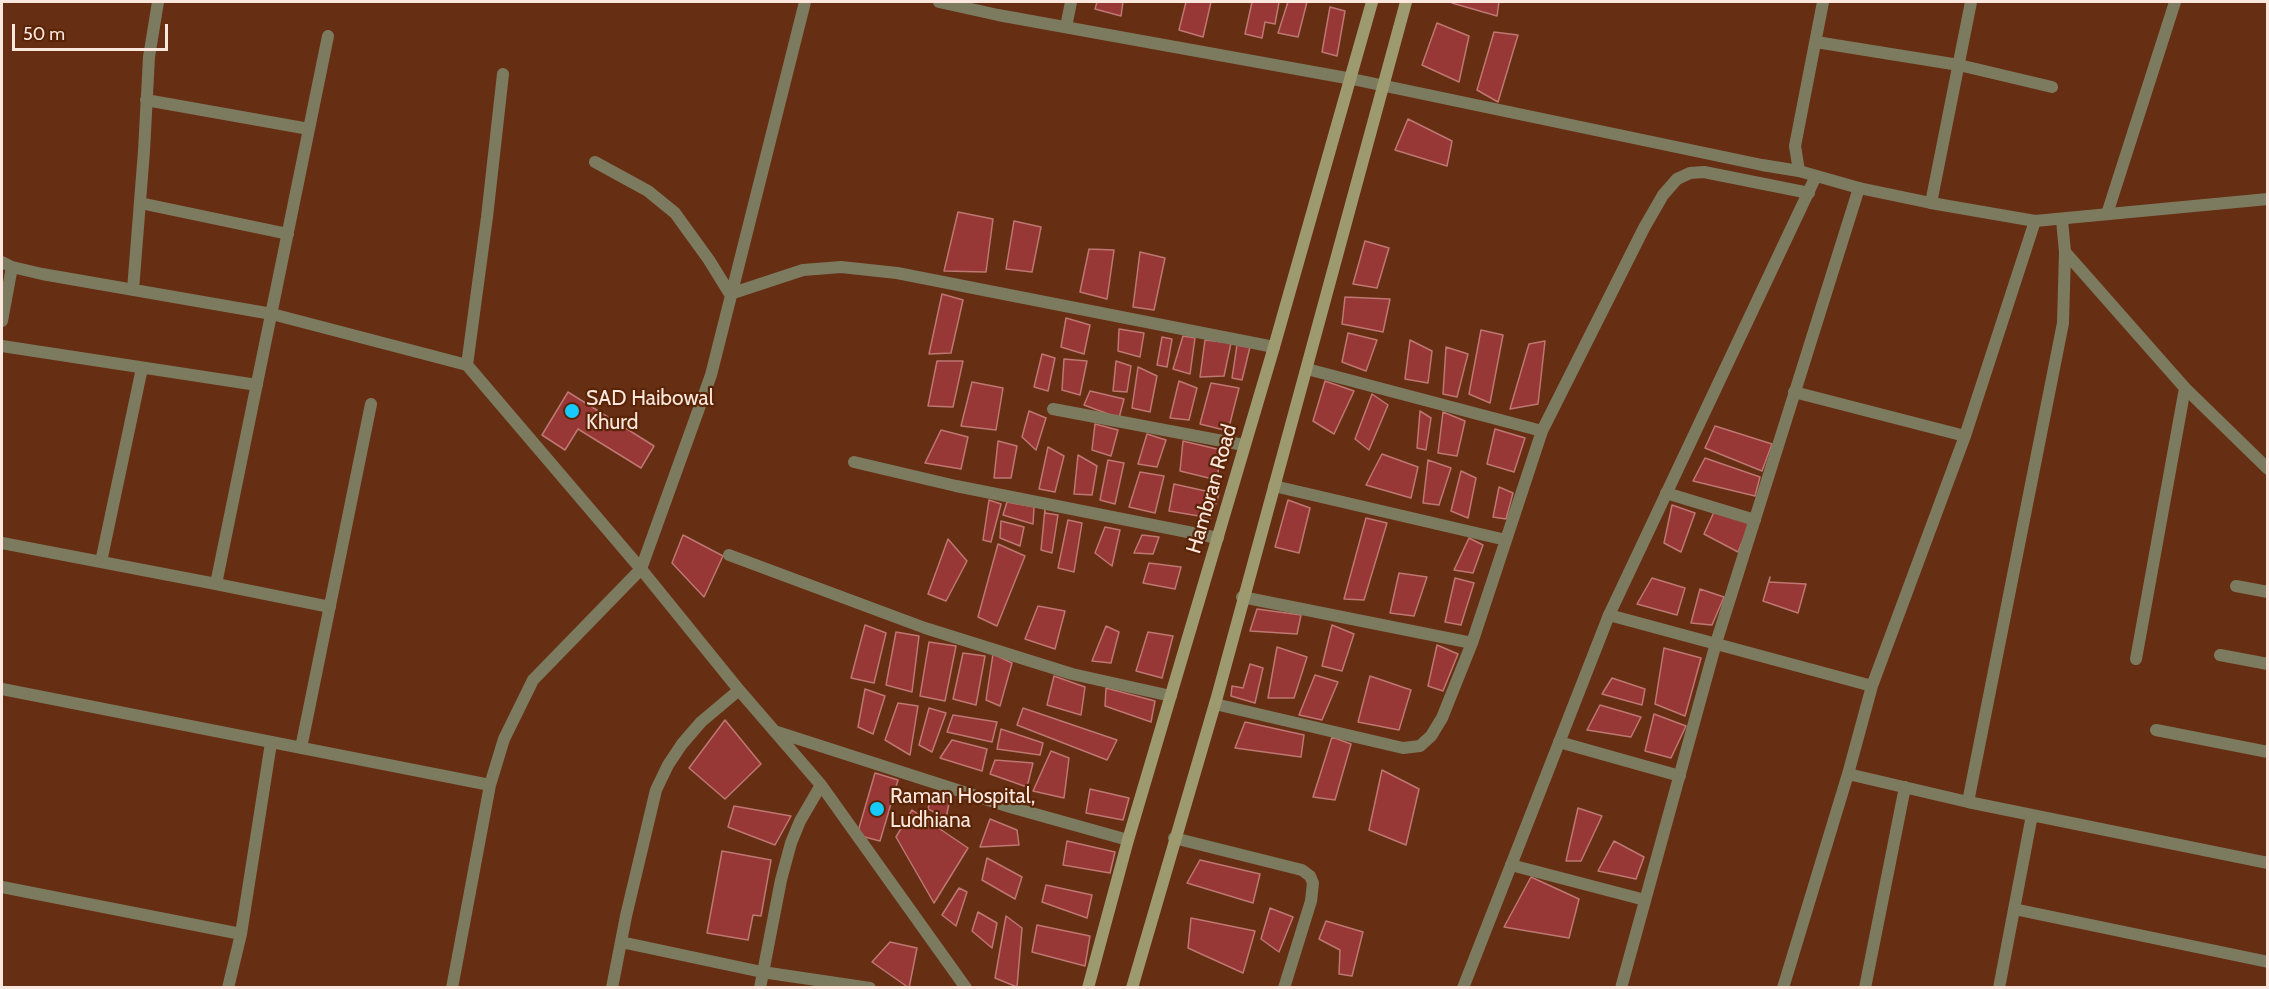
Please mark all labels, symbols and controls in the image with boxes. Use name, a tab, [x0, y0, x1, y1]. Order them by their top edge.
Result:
scale bar	[15, 12, 171, 50]
text: 50 m	[23, 23, 65, 45]
place label: SAD Haibowal Khurd	[586, 386, 714, 436]
marker: SAD Haibowal Khurd	[563, 402, 581, 420]
street label: Hambran Road	[1182, 421, 1242, 557]
place label: Raman Hospital, Ludhiana	[890, 784, 1035, 834]
marker: Raman Hospital, Ludhiana	[868, 800, 886, 818]

